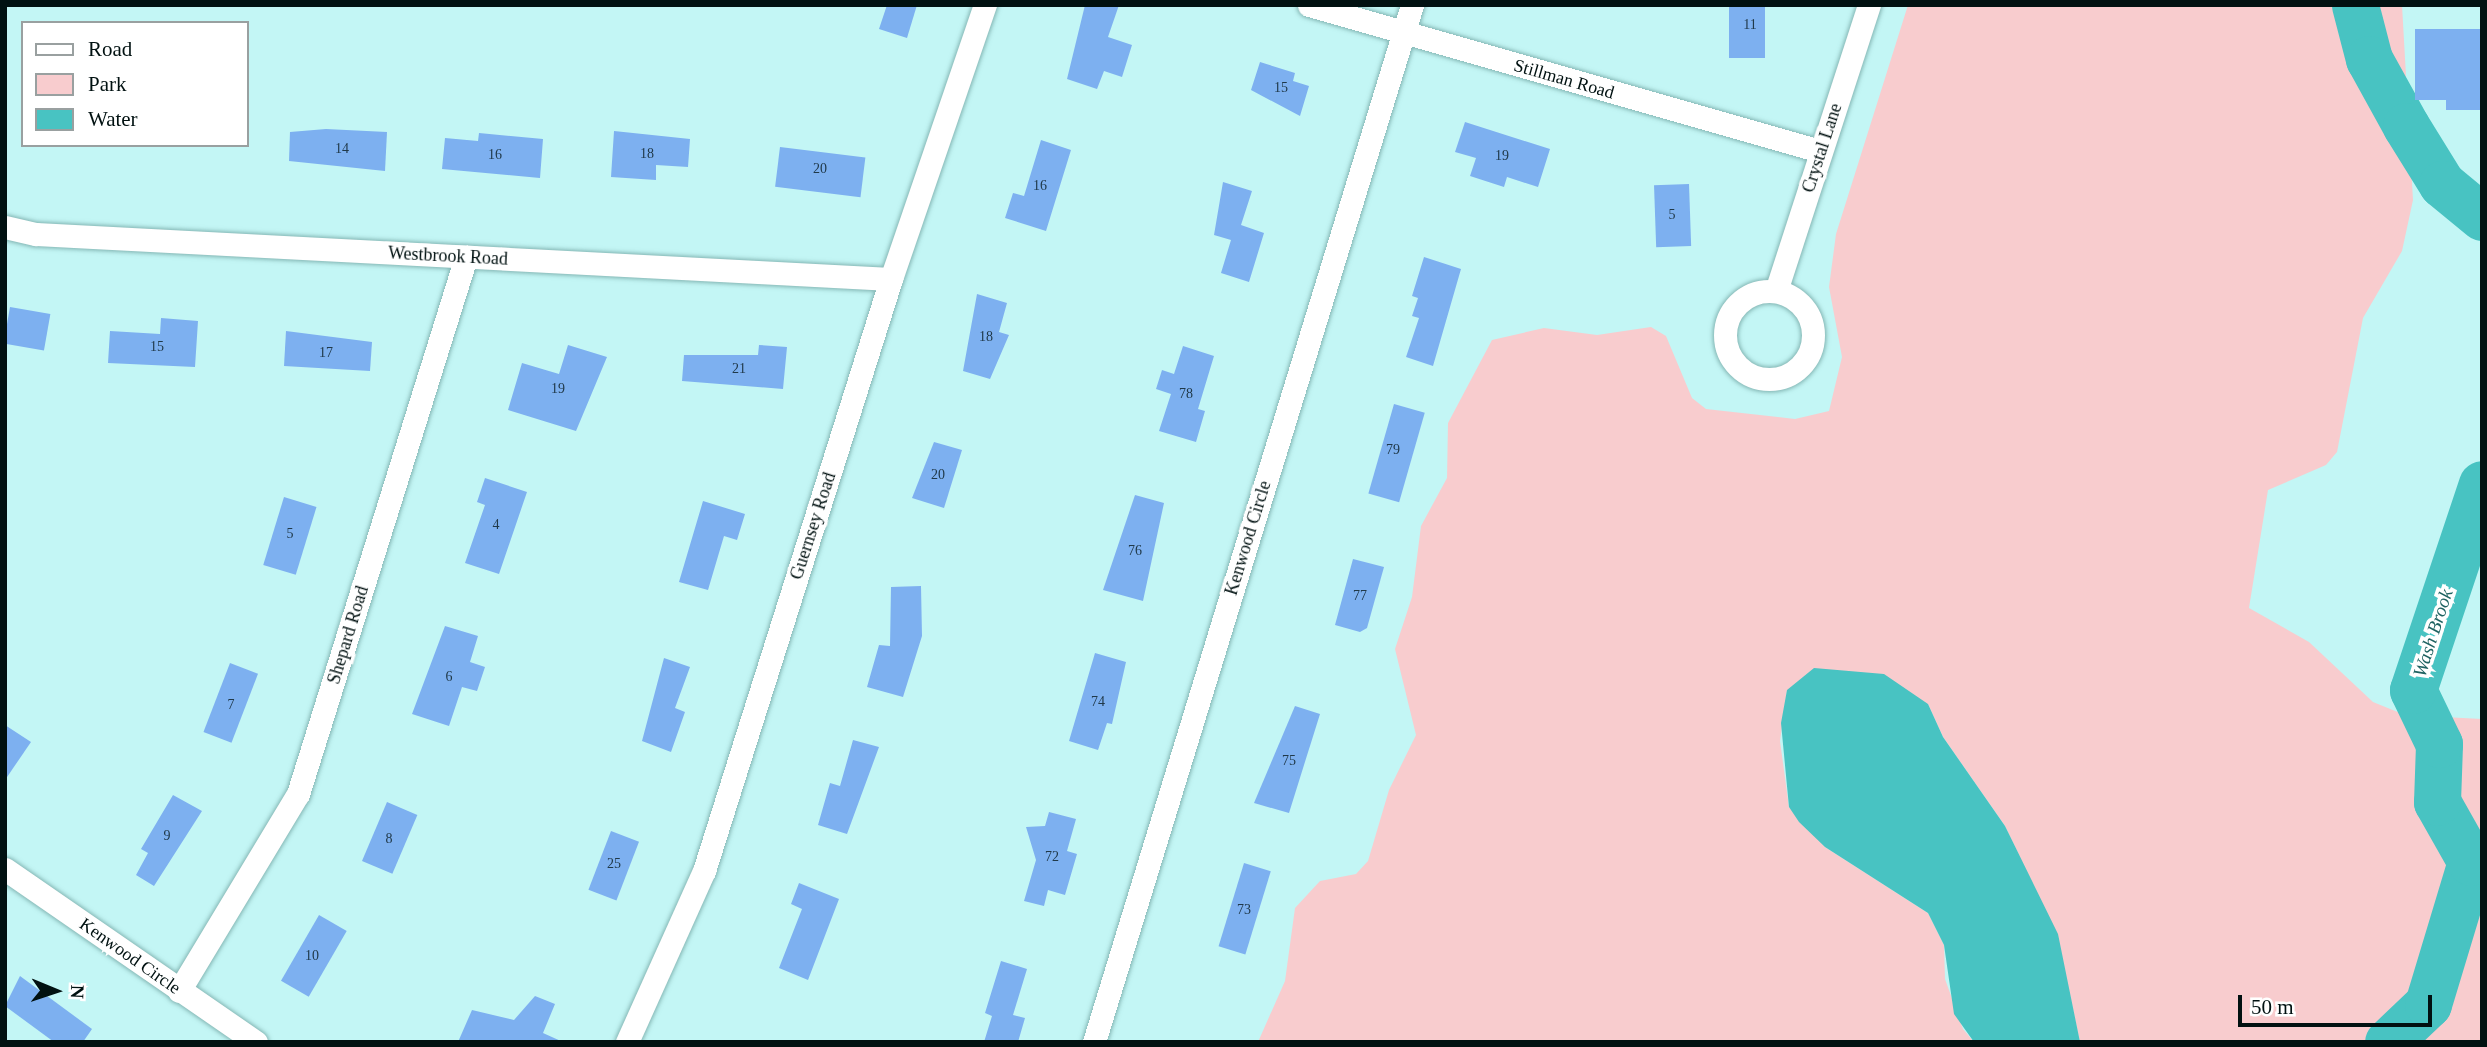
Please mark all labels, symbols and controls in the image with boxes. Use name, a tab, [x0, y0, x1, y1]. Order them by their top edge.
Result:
house number: 11	[1743, 17, 1757, 33]
legend	[21, 21, 248, 147]
text: Road	[88, 37, 132, 61]
street label: Stillman Road	[1511, 54, 1617, 104]
text: Park	[88, 72, 127, 96]
house number: 15	[1274, 80, 1288, 96]
street label: Crystal Lane	[1797, 101, 1847, 195]
text: Water	[88, 107, 138, 131]
house number: 14	[335, 141, 349, 157]
house number: 18	[640, 146, 654, 162]
house number: 16	[488, 147, 502, 163]
house number: 19	[1495, 148, 1509, 164]
house number: 20	[813, 161, 827, 177]
house number: 16	[1033, 178, 1047, 194]
house number: 5	[1668, 207, 1676, 223]
street label: Westbrook Road	[388, 242, 508, 270]
house number: 18	[979, 329, 993, 345]
house number: 15	[150, 339, 164, 355]
house number: 17	[319, 345, 333, 361]
house number: 21	[732, 361, 746, 377]
house number: 19	[551, 381, 565, 397]
house number: 78	[1179, 386, 1193, 402]
house number: 79	[1386, 442, 1400, 458]
house number: 20	[931, 467, 945, 483]
street label: Guernsey Road	[786, 470, 840, 582]
street label: Kenwood Circle	[1220, 478, 1276, 598]
house number: 4	[492, 517, 500, 533]
house number: 5	[286, 526, 294, 542]
house number: 76	[1128, 543, 1142, 559]
street label: Shepard Road	[323, 583, 373, 687]
water label: Wash Brook	[2408, 586, 2458, 680]
house number: 77	[1353, 588, 1367, 604]
house number: 6	[446, 669, 452, 685]
house number: 74	[1091, 694, 1105, 710]
house number: 7	[228, 697, 234, 713]
house number: 75	[1282, 753, 1296, 769]
house number: 9	[164, 828, 170, 844]
house number: 8	[386, 831, 392, 847]
house number: 72	[1045, 849, 1059, 865]
house number: 25	[607, 856, 621, 872]
house number: 73	[1237, 902, 1251, 918]
street label: Kenwood Circle	[75, 913, 185, 999]
house number: 10	[305, 948, 319, 964]
north arrow	[21, 956, 91, 1026]
scale bar	[2242, 981, 2436, 1025]
text: N	[67, 985, 88, 999]
text: 50 m	[2251, 995, 2294, 1019]

